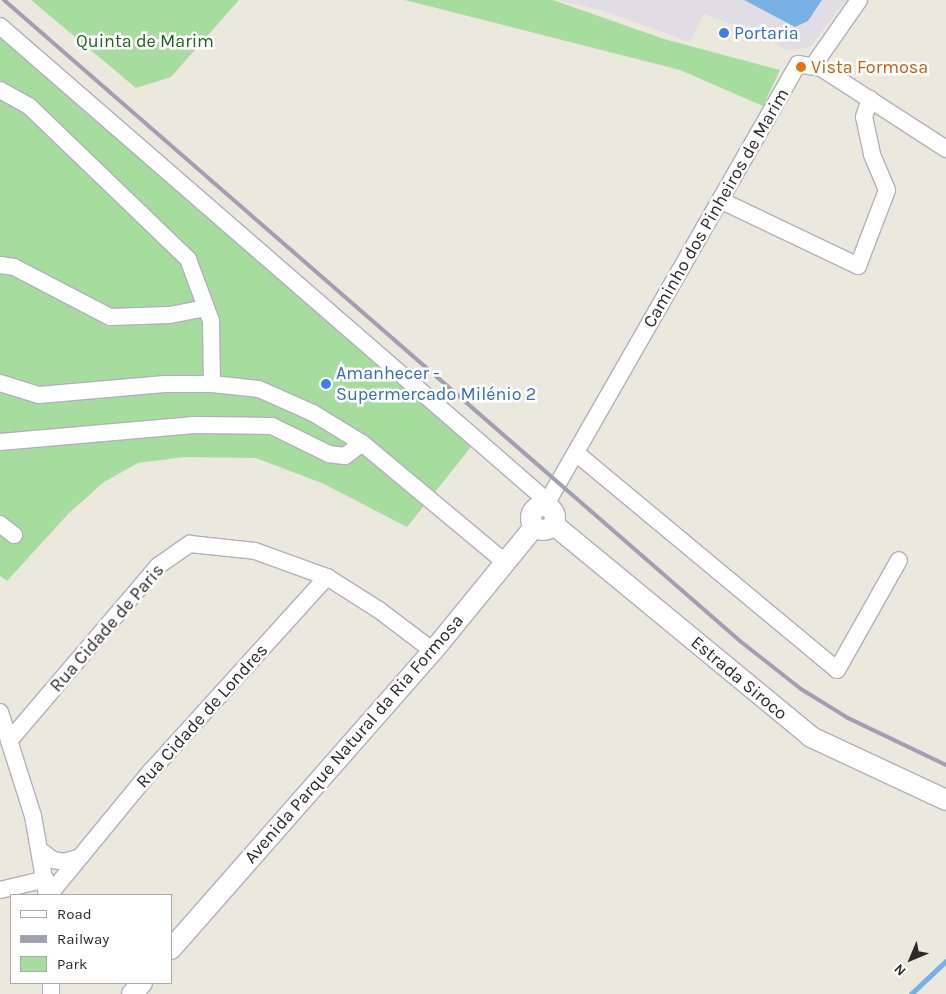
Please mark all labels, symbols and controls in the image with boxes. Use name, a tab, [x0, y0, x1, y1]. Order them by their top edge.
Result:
place label: Portaria	[734, 22, 799, 44]
marker: Portaria	[718, 27, 730, 39]
park label: Quinta de Marim	[76, 30, 214, 52]
place label: Vista Formosa	[811, 56, 928, 78]
marker: Vista Formosa	[795, 61, 807, 73]
street label: Caminho dos Pinheiros de Marim	[638, 84, 794, 332]
place label: Amanhecer - Supermercado Milénio 2	[336, 363, 536, 406]
marker: Amanhecer - Supermercado Milénio 2	[320, 378, 332, 390]
street label: Rua Cidade de Paris	[45, 560, 169, 696]
street label: Avenida Parque Natural da Ria Formosa	[240, 610, 468, 868]
street label: Estrada Siroco	[686, 631, 792, 725]
street label: Rua Cidade de Londres	[132, 639, 272, 793]
legend	[10, 894, 172, 984]
text: Road	[57, 905, 92, 923]
text: Railway	[57, 930, 109, 948]
north arrow	[886, 934, 936, 984]
text: Park	[57, 955, 87, 973]
text: N	[890, 960, 910, 980]

